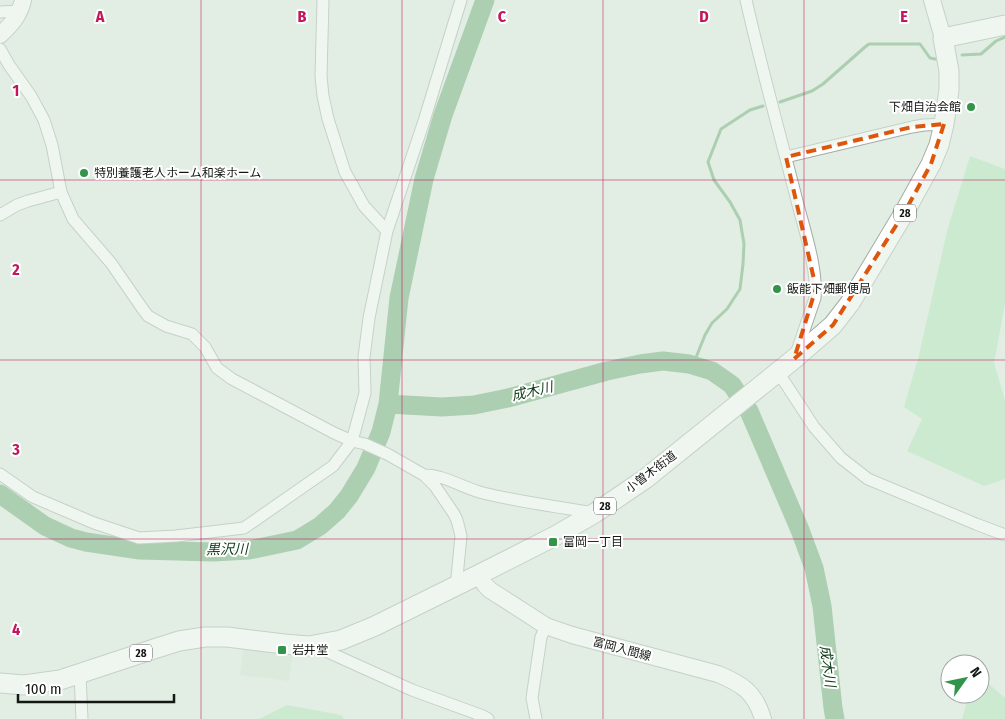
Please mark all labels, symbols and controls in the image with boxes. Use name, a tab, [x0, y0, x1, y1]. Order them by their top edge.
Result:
text: A	[95, 7, 105, 26]
text: B	[298, 7, 307, 26]
text: C	[498, 7, 507, 26]
text: D	[699, 7, 709, 26]
text: E	[900, 7, 908, 26]
text: 1	[13, 81, 19, 100]
place label: 下畑自治会館	[889, 100, 961, 114]
marker: 下畑自治会館	[965, 101, 977, 113]
place label: 特別養護老人ホーム和楽ホーム	[94, 166, 261, 180]
marker: 特別養護老人ホーム和楽ホーム	[78, 167, 90, 179]
road number: 28	[894, 204, 916, 222]
text: 2	[11, 260, 20, 279]
place label: 飯能下畑郵便局	[787, 282, 871, 296]
marker: 飯能下畑郵便局	[771, 283, 783, 295]
water label: 成木川	[510, 378, 556, 404]
text: 3	[11, 440, 20, 459]
street label: 小曽木街道	[623, 448, 679, 496]
road number: 28	[594, 498, 616, 514]
place label: 富岡一丁目	[563, 535, 623, 549]
marker: 富岡一丁目	[547, 536, 559, 548]
water label: 黒沢川	[206, 541, 250, 558]
text: 4	[12, 620, 20, 639]
street label: 富岡入間線	[591, 634, 653, 664]
place label: 岩井堂	[292, 643, 328, 657]
road number: 28	[130, 644, 152, 661]
marker: 岩井堂	[276, 644, 288, 656]
water label: 成木川	[816, 644, 839, 690]
north arrow	[940, 654, 990, 704]
text: N	[966, 664, 985, 680]
scale bar	[18, 672, 174, 704]
text: 100 m	[25, 680, 62, 698]

